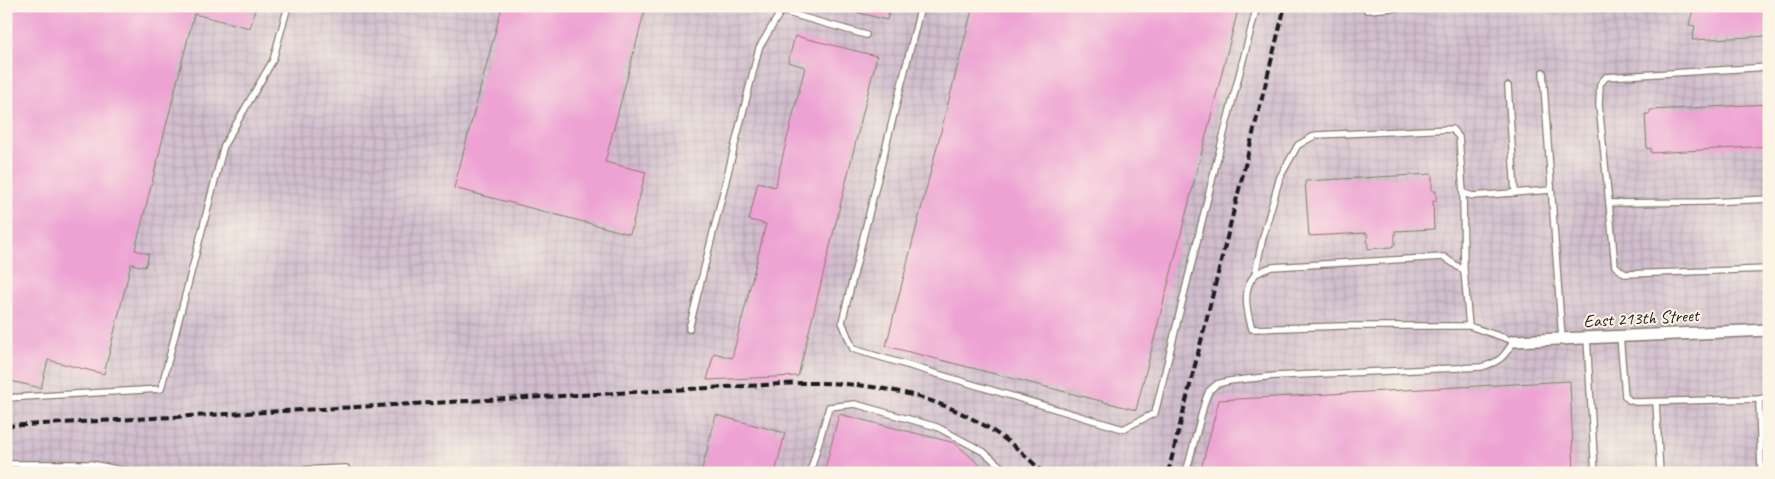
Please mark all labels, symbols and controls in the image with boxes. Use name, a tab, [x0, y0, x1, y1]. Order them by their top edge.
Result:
street label: East 213th Street	[1583, 304, 1701, 332]

